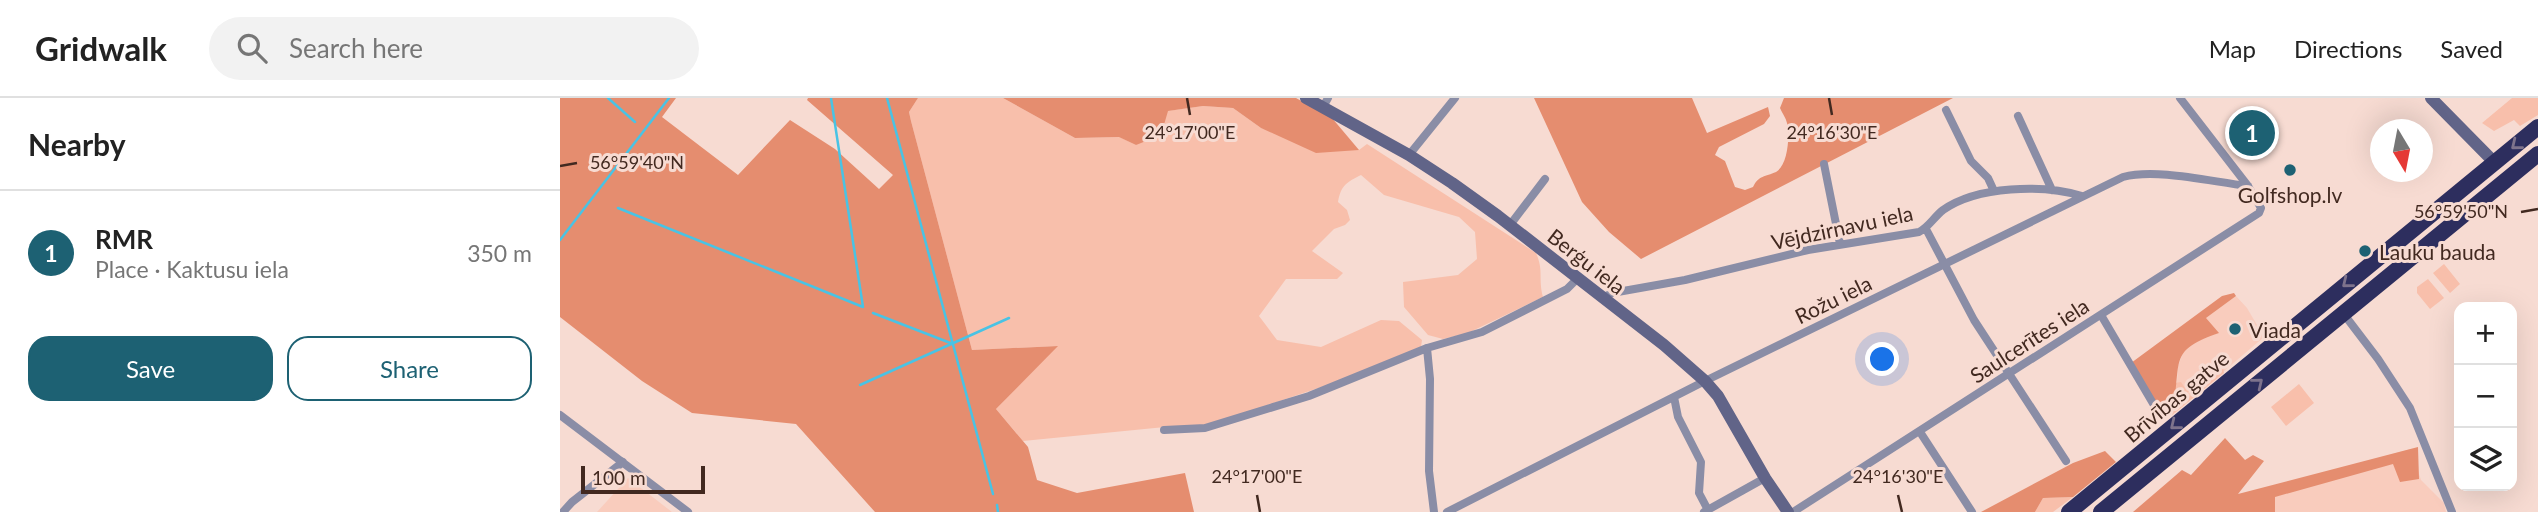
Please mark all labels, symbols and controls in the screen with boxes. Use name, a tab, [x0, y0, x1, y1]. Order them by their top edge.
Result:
search box	[209, 17, 699, 80]
text: Gridwalk	[35, 28, 167, 68]
icon: search	[233, 29, 271, 67]
text: Search here	[289, 32, 423, 64]
text: Map	[2209, 34, 2256, 63]
text: Directions	[2294, 34, 2402, 63]
text: Saved	[2440, 34, 2503, 63]
pin: 1	[2229, 107, 2275, 159]
north arrow	[2370, 119, 2433, 182]
text: 24°17'00"E	[1145, 121, 1235, 143]
text: 24°16'30"E	[1787, 121, 1877, 143]
text: Nearby	[28, 126, 126, 162]
one-way arrow	[2512, 137, 2525, 149]
text: 56°59'40"N	[590, 151, 684, 173]
marker: Golfshop.lv	[2282, 162, 2298, 178]
place label: Golfshop.lv	[2238, 182, 2342, 207]
street label: Vējdzirnavu iela	[1769, 200, 1915, 254]
text: 56°59'50"N	[2414, 200, 2508, 222]
text: RMR	[95, 223, 153, 255]
street label: Berģu iela	[1543, 223, 1631, 299]
text: 1	[44, 239, 58, 267]
text: 350 m	[467, 239, 532, 267]
place label: Lauku bauda	[2379, 239, 2496, 264]
marker: Lauku bauda	[2357, 243, 2373, 259]
text: Place · Kaktusu iela	[95, 255, 289, 283]
street label: Rožu iela	[1791, 270, 1875, 328]
one-way arrow	[2343, 275, 2356, 287]
street label: Saulcerītes iela	[1965, 292, 2093, 388]
map controls	[2454, 302, 2517, 491]
button: +	[2454, 302, 2517, 365]
place label: Viada	[2249, 317, 2301, 342]
marker: Viada	[2227, 321, 2243, 337]
button: Save	[28, 336, 273, 401]
button: Share	[287, 336, 532, 401]
your location	[1865, 342, 1899, 376]
street label: Brīvības gatve	[2119, 345, 2233, 447]
button: −	[2454, 365, 2517, 428]
one-way arrow	[2250, 379, 2263, 391]
one-way arrow	[2170, 417, 2183, 429]
button: layers	[2454, 428, 2517, 491]
scale bar	[581, 463, 705, 495]
text: 24°17'00"E	[1212, 465, 1302, 487]
text: 24°16'30"E	[1853, 465, 1943, 487]
text: 100 m	[592, 466, 646, 489]

